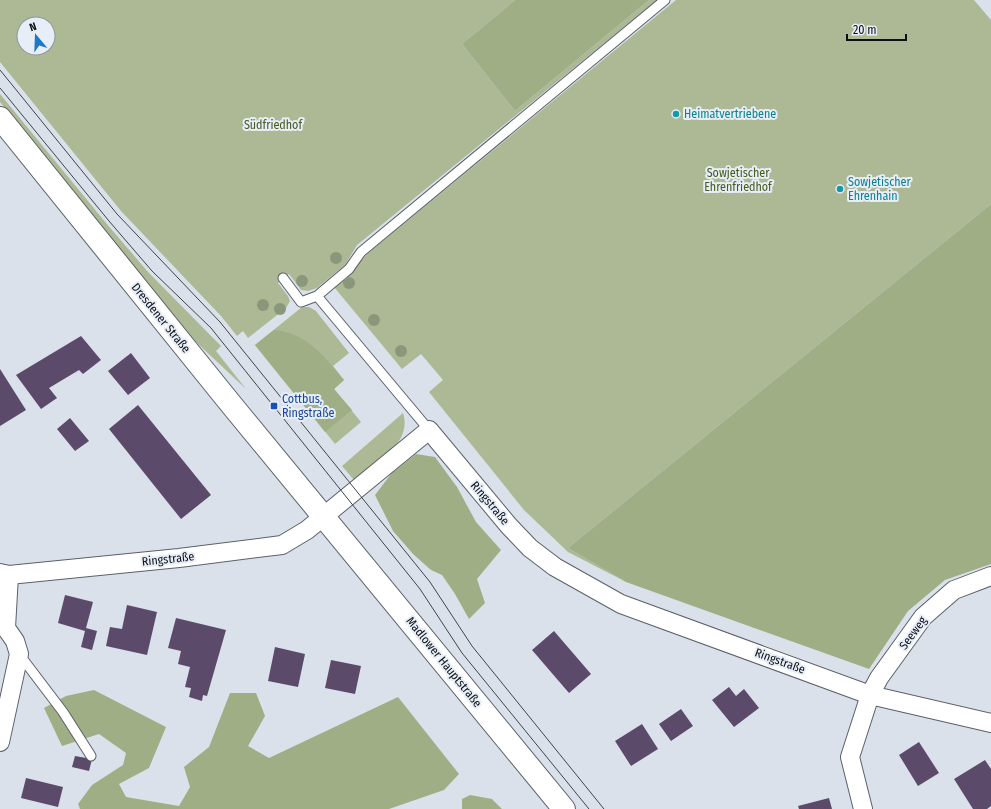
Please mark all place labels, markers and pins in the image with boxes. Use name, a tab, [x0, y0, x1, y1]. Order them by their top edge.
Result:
place label: Heimatvertriebene	[684, 107, 776, 121]
marker: Heimatvertriebene	[671, 109, 681, 119]
place label: Sowjetischer Ehrenhain	[848, 175, 912, 203]
marker: Sowjetischer Ehrenhain	[835, 184, 845, 194]
place label: Cottbus, Ringstraße	[282, 392, 335, 420]
marker: Cottbus, Ringstraße	[269, 401, 279, 411]

